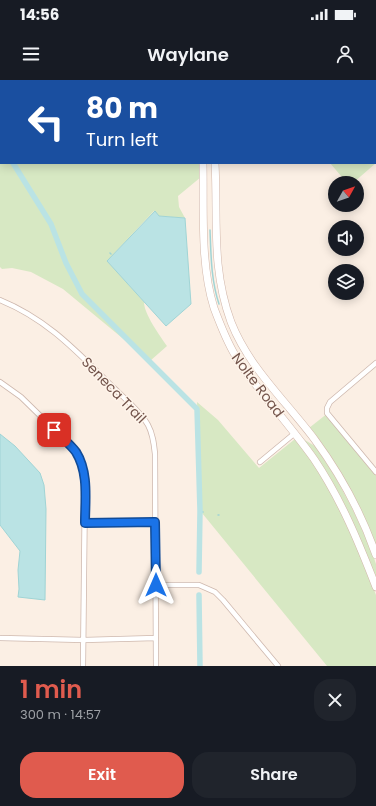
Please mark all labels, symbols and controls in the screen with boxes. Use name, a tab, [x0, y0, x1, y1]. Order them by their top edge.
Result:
text: 14:56	[20, 4, 59, 25]
text: Waylane	[147, 42, 229, 67]
icon: menu	[20, 43, 42, 65]
icon: person	[334, 43, 356, 65]
text: 80 m	[86, 89, 158, 128]
icon: left	[20, 96, 72, 148]
text: Turn left	[86, 127, 158, 152]
north arrow	[328, 176, 364, 212]
map controls	[328, 176, 364, 300]
button: sound	[328, 220, 364, 256]
button: layers	[328, 264, 364, 300]
street label: Nolte Road	[227, 349, 289, 421]
street label: Seneca Trail	[77, 352, 151, 428]
pin	[37, 413, 71, 447]
icon: arrive	[43, 419, 65, 441]
position arrow	[135, 564, 177, 606]
text: 1 min	[20, 673, 82, 706]
button: close	[314, 679, 356, 721]
text: 300 m · 14:57	[20, 705, 101, 724]
button: Exit	[20, 752, 184, 798]
button: Share	[192, 752, 356, 798]

